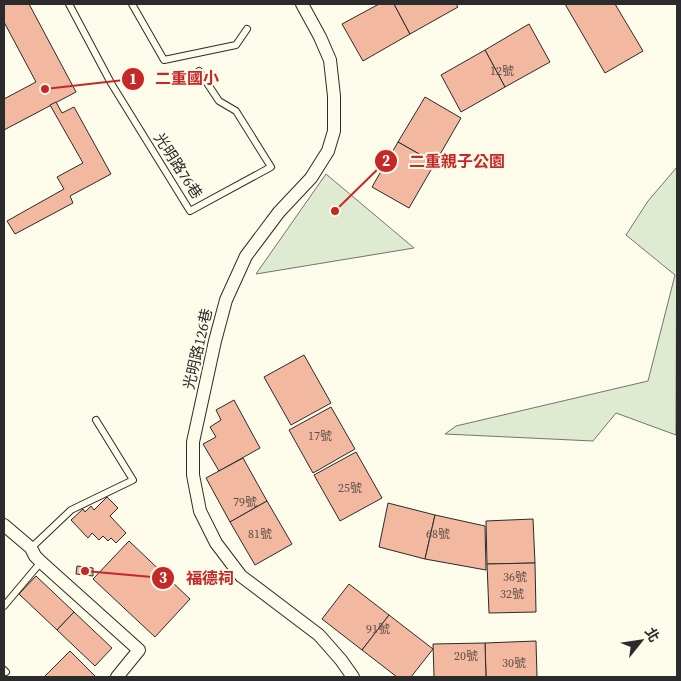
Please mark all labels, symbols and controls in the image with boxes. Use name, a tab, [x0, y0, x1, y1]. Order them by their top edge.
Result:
callout: 二重國小	[120, 63, 229, 94]
house number: 12號	[490, 63, 514, 79]
text: 二重國小	[155, 67, 219, 89]
text: 1	[129, 68, 137, 89]
street label: 光明路76巷	[149, 129, 208, 203]
callout: 二重親子公園	[374, 146, 515, 177]
text: 2	[382, 150, 390, 171]
text: 二重親子公園	[409, 150, 505, 172]
street label: 光明路126巷	[178, 306, 217, 391]
house number: 17號	[308, 428, 332, 444]
house number: 25號	[338, 480, 362, 496]
house number: 79號	[233, 494, 257, 510]
house number: 81號	[248, 526, 272, 542]
house number: 68號	[426, 526, 450, 542]
callout: 福德祠	[151, 563, 244, 594]
text: 3	[159, 567, 167, 588]
text: 福德祠	[186, 567, 234, 589]
house number: 36號	[503, 569, 527, 585]
house number: 32號	[500, 586, 524, 602]
north arrow	[616, 616, 666, 666]
house number: 91號	[366, 621, 390, 637]
text: 北	[640, 623, 664, 646]
house number: 20號	[454, 648, 478, 664]
house number: 30號	[502, 655, 526, 671]

